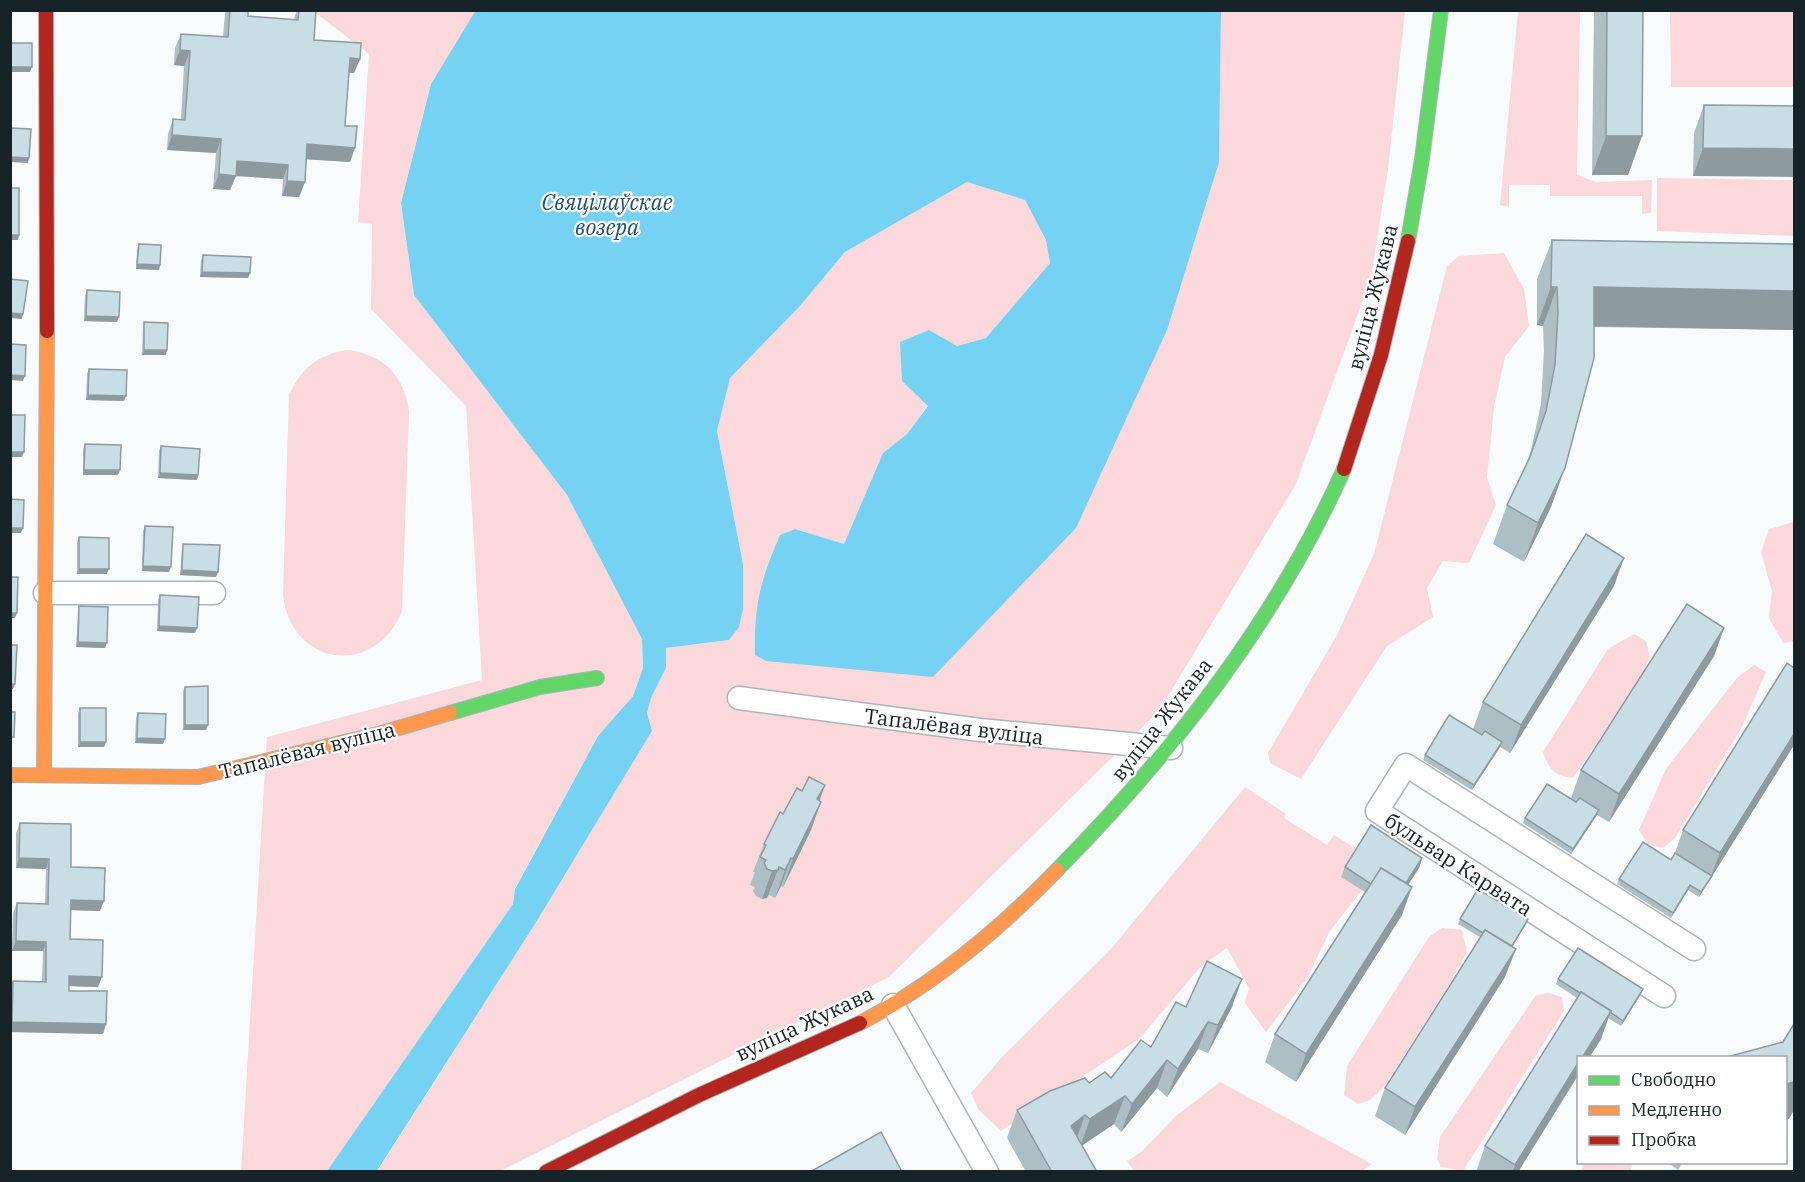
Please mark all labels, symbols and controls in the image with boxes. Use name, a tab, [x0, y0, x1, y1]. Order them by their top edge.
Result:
water label: Свяцілаўскае возера	[541, 187, 673, 241]
street label: вуліца Жукава	[1340, 221, 1404, 373]
street label: вуліца Жукава	[1104, 652, 1218, 786]
street label: Тапалёвая вуліца	[863, 701, 1045, 751]
street label: Тапалёвая вуліца	[216, 715, 398, 785]
street label: бульвар Карвата	[1380, 806, 1538, 922]
street label: вуліца Жукава	[730, 979, 878, 1067]
legend	[1577, 1056, 1787, 1164]
text: Свободно	[1631, 1068, 1716, 1091]
text: Медленно	[1631, 1098, 1722, 1121]
text: Пробка	[1631, 1128, 1697, 1151]

